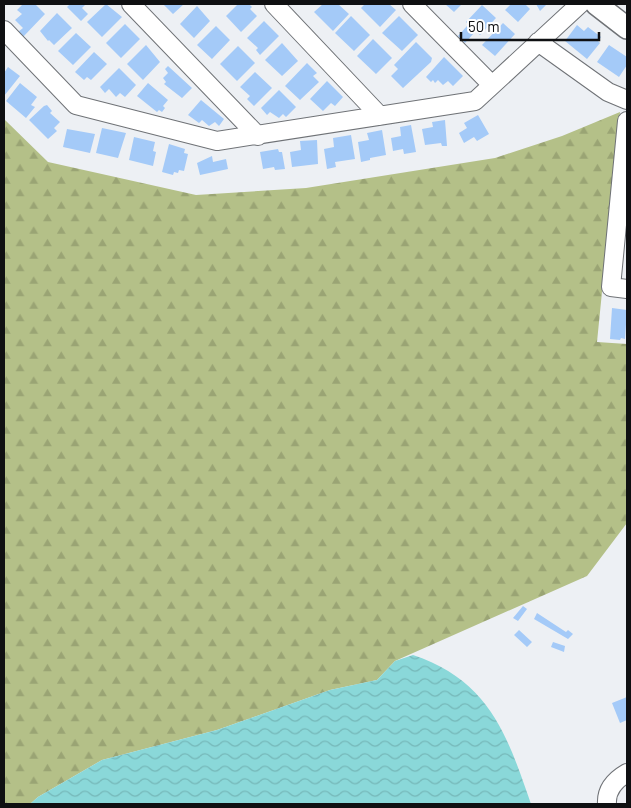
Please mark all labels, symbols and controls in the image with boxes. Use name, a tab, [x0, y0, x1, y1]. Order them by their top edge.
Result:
scale bar	[461, 10, 598, 42]
text: 50 m	[468, 17, 500, 35]

